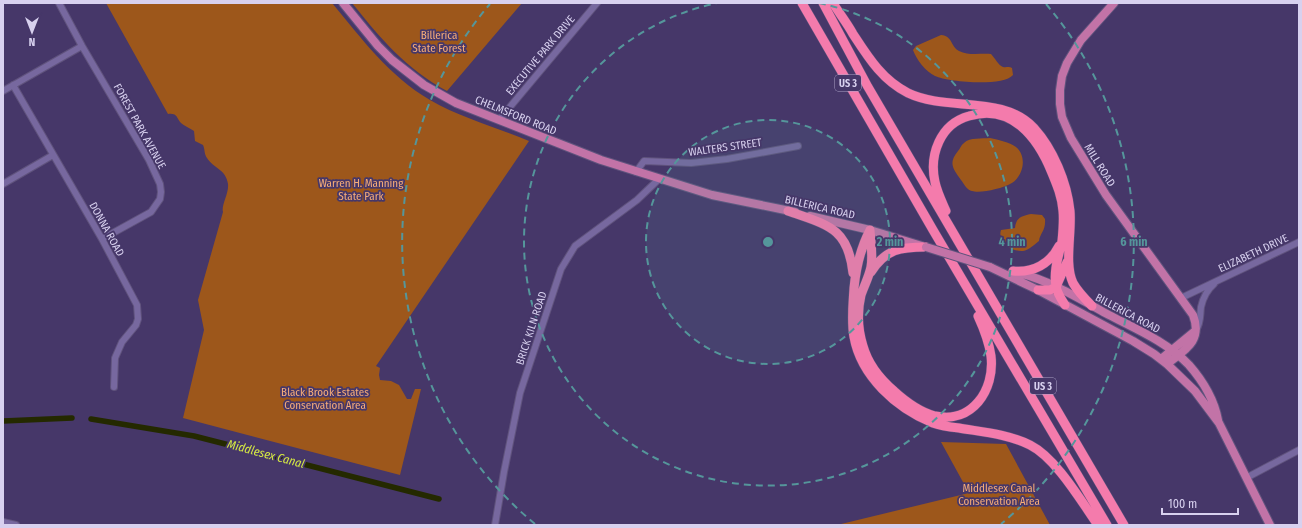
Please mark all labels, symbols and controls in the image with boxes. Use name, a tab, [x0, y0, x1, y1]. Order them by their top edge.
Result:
north arrow	[12, 12, 52, 52]
street label: EXECUTIVE PARK DRIVE	[503, 13, 578, 98]
park label: Billerica State Forest	[412, 29, 466, 55]
text: N	[29, 35, 35, 48]
road number: US 3	[835, 75, 861, 91]
street label: FOREST PARK AVENUE	[111, 81, 168, 171]
street label: CHELMSFORD ROAD	[473, 93, 558, 138]
street label: WALTERS STREET	[688, 136, 763, 159]
street label: MILL ROAD	[1081, 142, 1118, 189]
park label: Warren H. Manning State Park	[319, 177, 404, 203]
street label: BILLERICA ROAD	[784, 193, 856, 222]
street label: DONNA ROAD	[86, 200, 127, 259]
street label: ELIZABETH DRIVE	[1216, 232, 1290, 275]
centre of rings	[761, 235, 775, 249]
text: 2 min	[876, 235, 903, 249]
text: 4 min	[998, 235, 1026, 249]
text: 6 min	[1120, 235, 1148, 249]
street label: BRICK KILN ROAD	[513, 290, 549, 367]
street label: BILLERICA ROAD	[1093, 291, 1162, 336]
road number: US 3	[1030, 378, 1056, 394]
park label: Black Brook Estates Conservation Area	[281, 386, 369, 412]
water label: Middlesex Canal	[226, 437, 306, 471]
park label: Middlesex Canal Conservation Area	[958, 482, 1040, 508]
scale bar	[1162, 490, 1238, 516]
text: 100 m	[1168, 497, 1197, 511]

